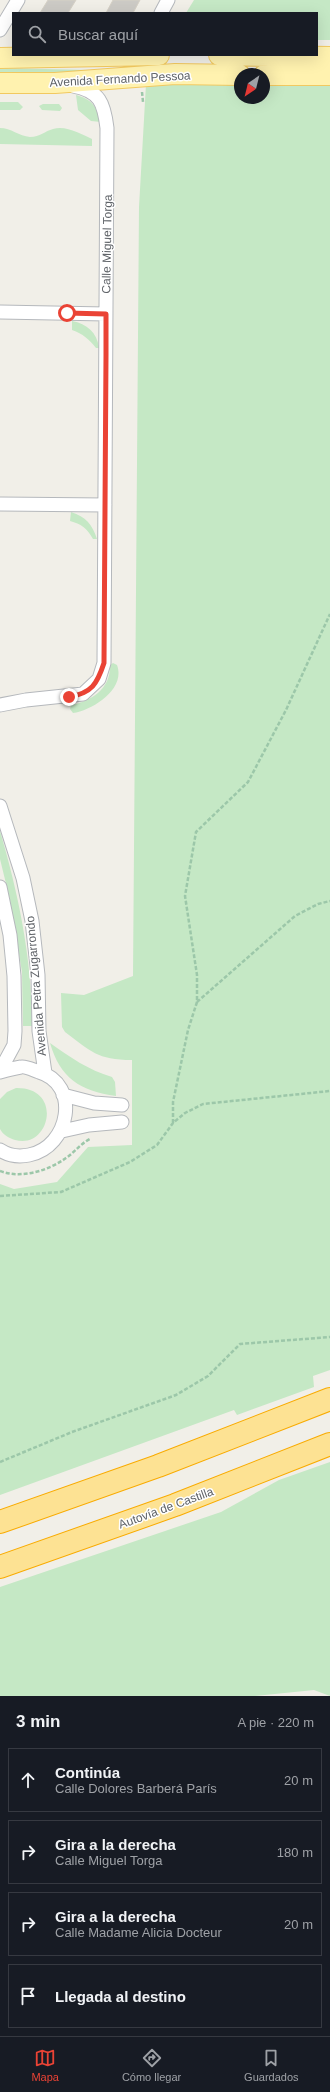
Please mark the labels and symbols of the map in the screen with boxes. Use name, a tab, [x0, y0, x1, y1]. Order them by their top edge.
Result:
street label: Avenida Fernando Pessoa	[49, 68, 191, 90]
north arrow	[234, 68, 270, 104]
street label: Calle Miguel Torga	[99, 194, 115, 294]
route start	[58, 304, 76, 322]
route end	[60, 688, 78, 706]
street label: Avenida Petra Zugarrondo	[23, 915, 49, 1057]
street label: Autovía de Castilla	[117, 1484, 216, 1532]

